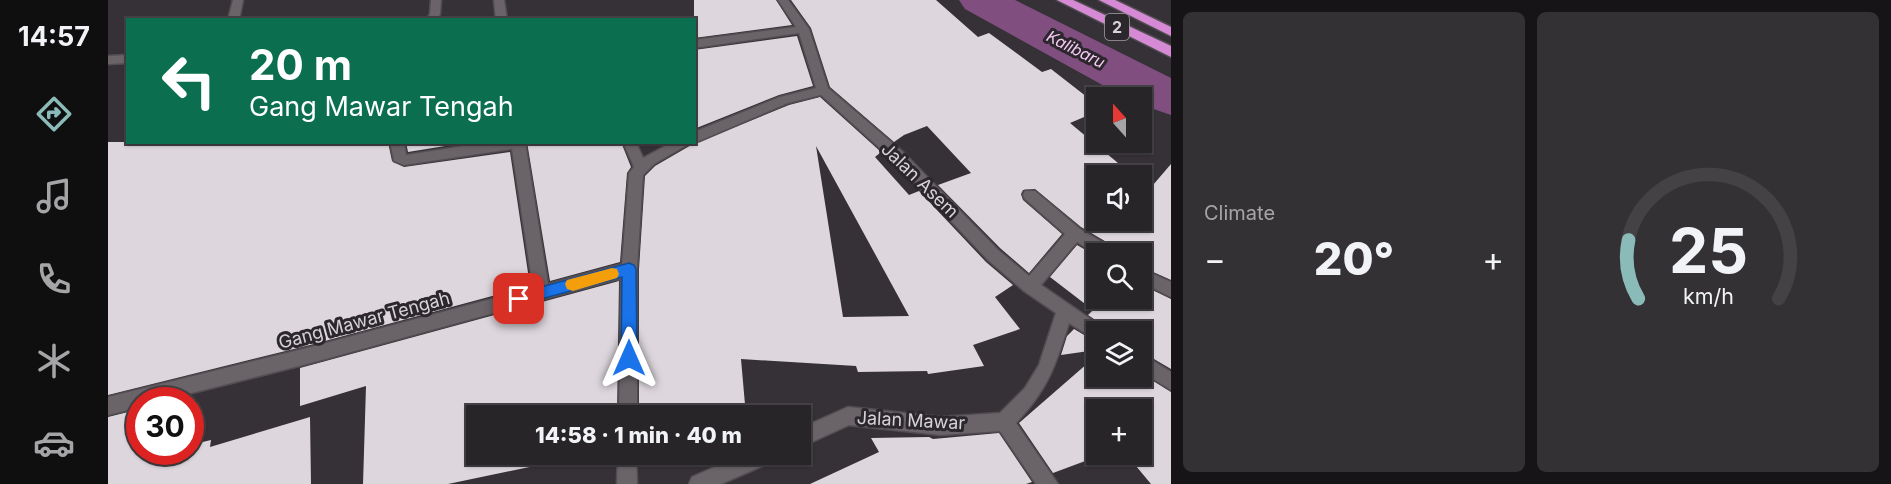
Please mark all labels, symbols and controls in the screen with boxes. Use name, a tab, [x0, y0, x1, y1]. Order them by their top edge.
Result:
road number: 2	[1105, 14, 1129, 40]
text: 14:57	[18, 20, 90, 53]
water label: Kalibaru	[1043, 26, 1109, 72]
text: 20 m	[249, 39, 352, 90]
icon: left	[150, 42, 228, 120]
north arrow	[1086, 87, 1152, 153]
map controls	[1086, 87, 1152, 465]
text: Gang Mawar Tengah	[249, 90, 514, 123]
icon: directions	[33, 93, 75, 135]
street label: Jalan Asem	[877, 138, 963, 222]
button: sound	[1086, 165, 1152, 231]
icon: music	[33, 175, 75, 217]
text: Climate	[1204, 201, 1275, 225]
text: 25	[1668, 213, 1748, 288]
text: 20°	[1314, 231, 1394, 286]
text: −	[1204, 239, 1226, 279]
text: +	[1482, 239, 1504, 279]
button: search	[1086, 243, 1152, 309]
icon: phone	[33, 258, 75, 300]
pin	[493, 273, 544, 324]
icon: arrive	[502, 282, 535, 315]
text: km/h	[1683, 283, 1733, 309]
street label: Gang Mawar Tengah	[276, 287, 452, 353]
button: layers	[1086, 321, 1152, 387]
position arrow	[597, 326, 661, 390]
icon: climate	[33, 340, 75, 382]
speed limit sign: 30	[126, 387, 204, 465]
button: +	[1086, 399, 1152, 465]
street label: Jalan Mawar	[856, 407, 966, 433]
icon: car	[33, 422, 75, 464]
text: 14:58 · 1 min · 40 m	[535, 422, 742, 448]

